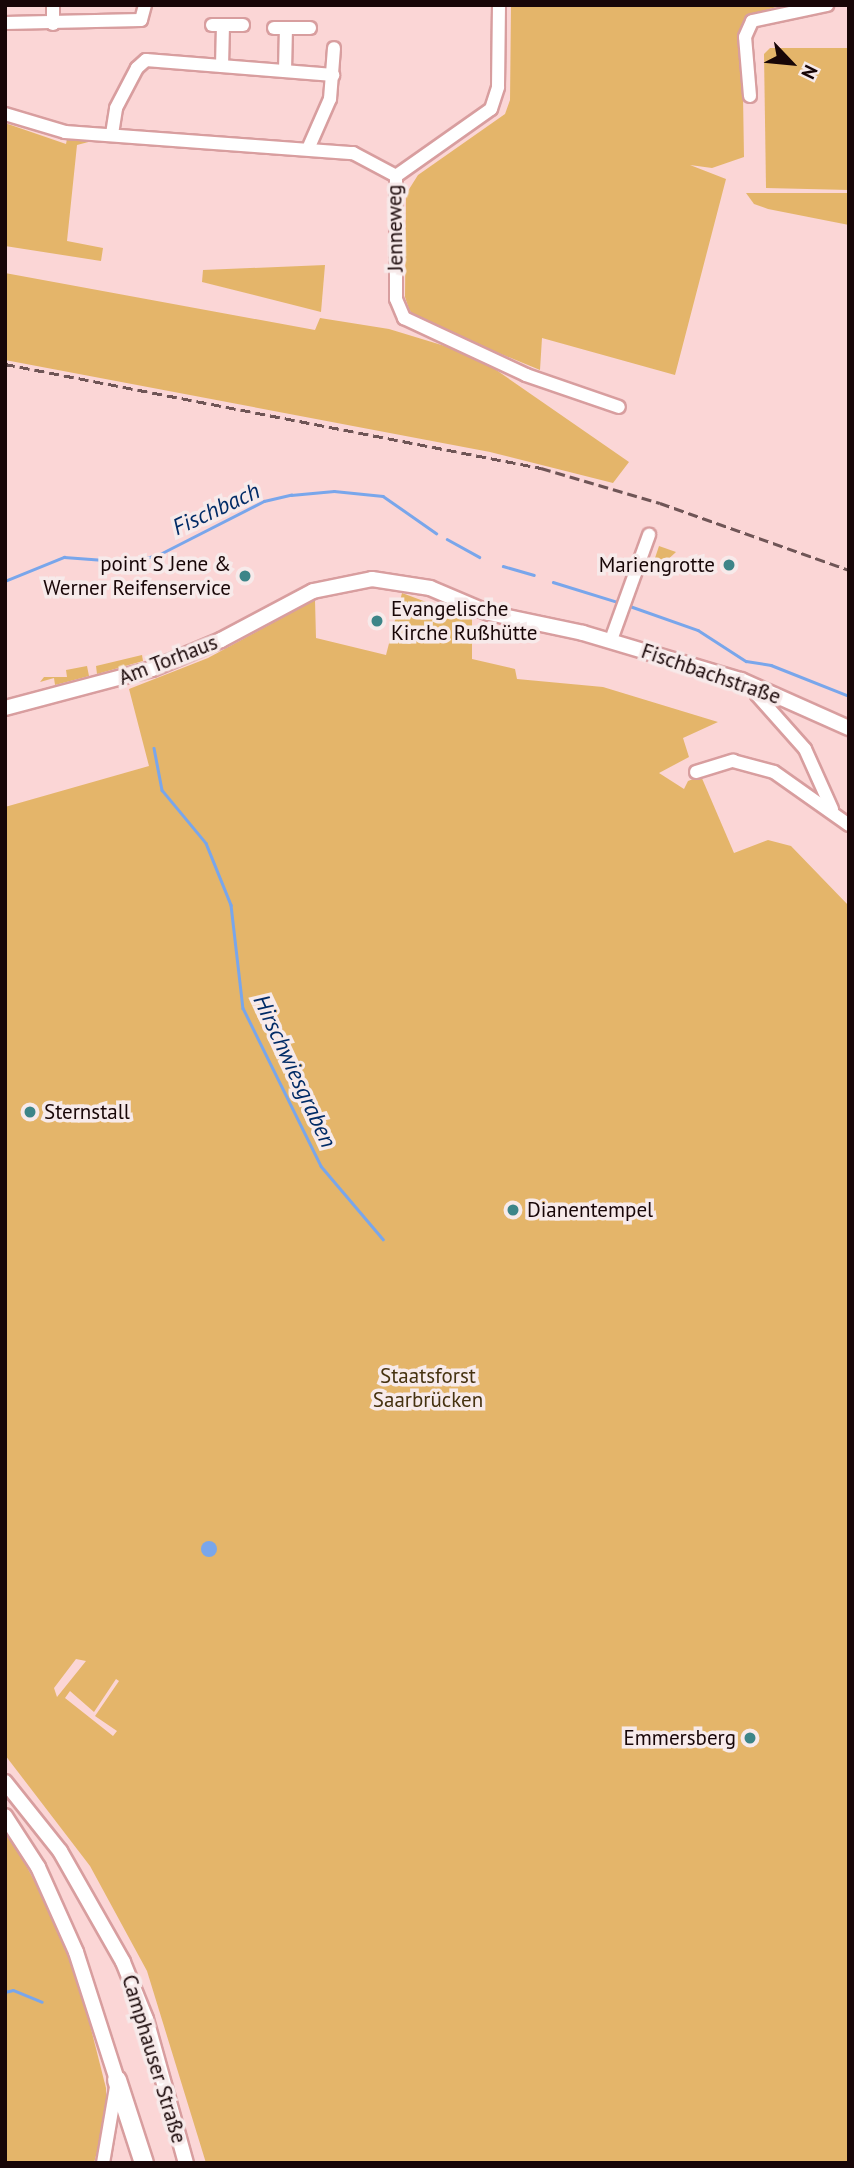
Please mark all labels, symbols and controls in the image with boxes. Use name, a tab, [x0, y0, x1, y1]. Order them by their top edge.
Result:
north arrow	[756, 28, 826, 98]
text: N	[796, 61, 823, 83]
street label: Jenneweg	[382, 184, 408, 272]
water label: Fischbach	[168, 477, 264, 541]
place label: point S Jene & Werner Reifenservice	[43, 551, 231, 601]
place label: Mariengrotte	[599, 552, 715, 578]
marker: Mariengrotte	[721, 557, 737, 573]
marker: point S Jene & Werner Reifenservice	[237, 568, 253, 584]
place label: Evangelische Kirche Rußhütte	[391, 596, 537, 646]
marker: Evangelische Kirche Rußhütte	[369, 613, 385, 629]
street label: Am Torhaus	[115, 630, 221, 690]
street label: Fischbachstraße	[638, 638, 784, 710]
water label: Hirschwiesgraben	[247, 990, 343, 1152]
place label: Sternstall	[44, 1099, 130, 1125]
marker: Sternstall	[22, 1104, 38, 1120]
place label: Dianentempel	[527, 1197, 653, 1223]
marker: Dianentempel	[505, 1202, 521, 1218]
park label: Staatsforst Saarbrücken	[373, 1363, 483, 1413]
place label: Emmersberg	[624, 1725, 736, 1751]
marker: Emmersberg	[742, 1730, 758, 1746]
street label: Camphauser Straße	[116, 1972, 192, 2146]

